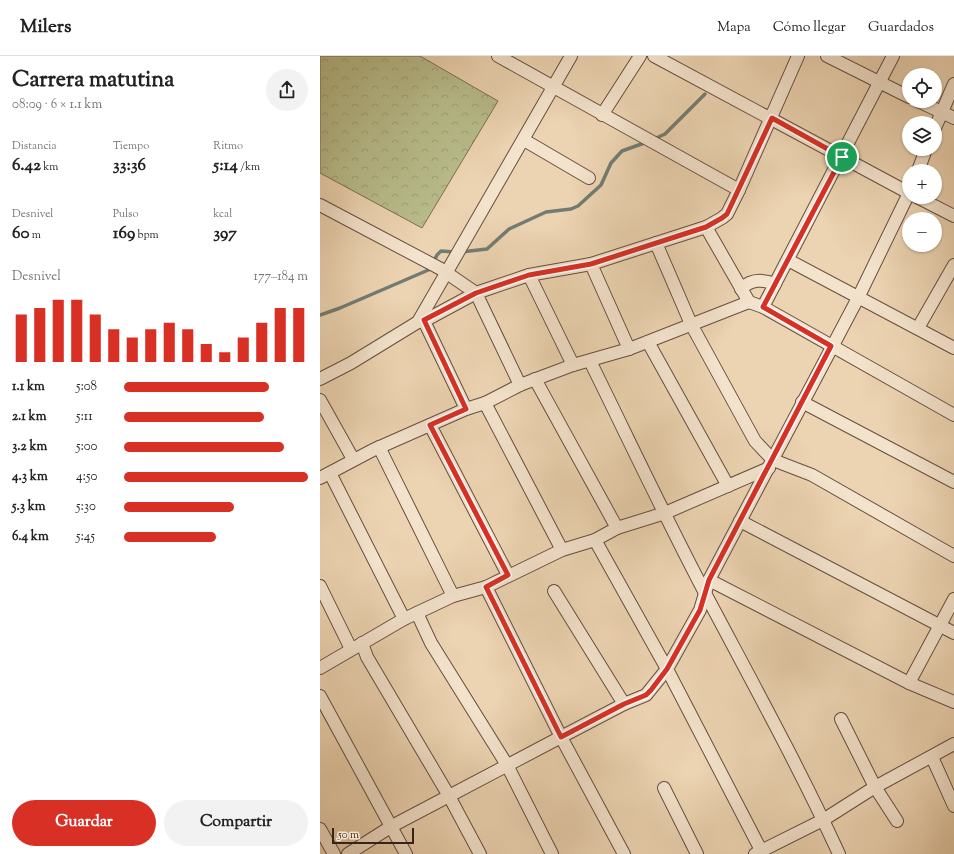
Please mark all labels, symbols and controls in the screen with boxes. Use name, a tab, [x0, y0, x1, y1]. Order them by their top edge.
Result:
text: Milers	[20, 14, 71, 41]
text: Mapa	[717, 18, 751, 38]
text: Cómo llegar	[773, 18, 846, 38]
text: Guardados	[868, 18, 934, 38]
text: Carrera matutina	[12, 65, 174, 97]
map controls	[902, 68, 942, 252]
button: locate	[902, 68, 942, 108]
button: share	[266, 69, 308, 111]
text: 08:09 · 6 × 1.1 km	[12, 96, 102, 114]
button: layers	[902, 116, 942, 156]
text: Distancia	[12, 138, 57, 154]
text: Tiempo	[113, 138, 149, 154]
text: Ritmo	[213, 138, 243, 154]
pin	[825, 140, 859, 174]
icon: arrive	[831, 146, 853, 168]
text: 6.42	[12, 154, 41, 178]
text: 33:36	[113, 154, 146, 178]
text: 5:14	[213, 154, 238, 178]
text: km	[41, 159, 58, 175]
text: /km	[238, 159, 260, 175]
button: +	[902, 164, 942, 204]
text: Desnivel	[12, 206, 53, 222]
text: Pulso	[113, 206, 138, 222]
text: kcal	[213, 206, 232, 222]
button: −	[902, 212, 942, 252]
text: 60	[12, 222, 29, 246]
text: 169	[113, 222, 135, 246]
text: 397	[213, 222, 237, 246]
text: m	[29, 227, 41, 243]
text: bpm	[135, 227, 159, 243]
text: Desnivel	[12, 268, 61, 286]
text: 177–184 m	[254, 268, 308, 286]
text: 1.1 km	[12, 378, 45, 396]
text: 5:08	[76, 378, 97, 396]
text: 2.1 km	[12, 408, 46, 426]
text: 5:11	[76, 408, 93, 426]
text: 3.2 km	[12, 438, 47, 456]
text: 5:00	[76, 438, 97, 456]
text: 4.3 km	[12, 468, 48, 486]
text: 4:50	[76, 468, 97, 486]
text: 5.3 km	[12, 498, 46, 516]
text: 5:30	[76, 498, 96, 516]
text: 6.4 km	[12, 528, 49, 546]
text: 5:45	[76, 528, 95, 546]
button: Guardar	[12, 800, 156, 846]
button: Compartir	[164, 800, 308, 846]
scale bar	[332, 826, 414, 845]
text: 50 m	[338, 827, 359, 843]

